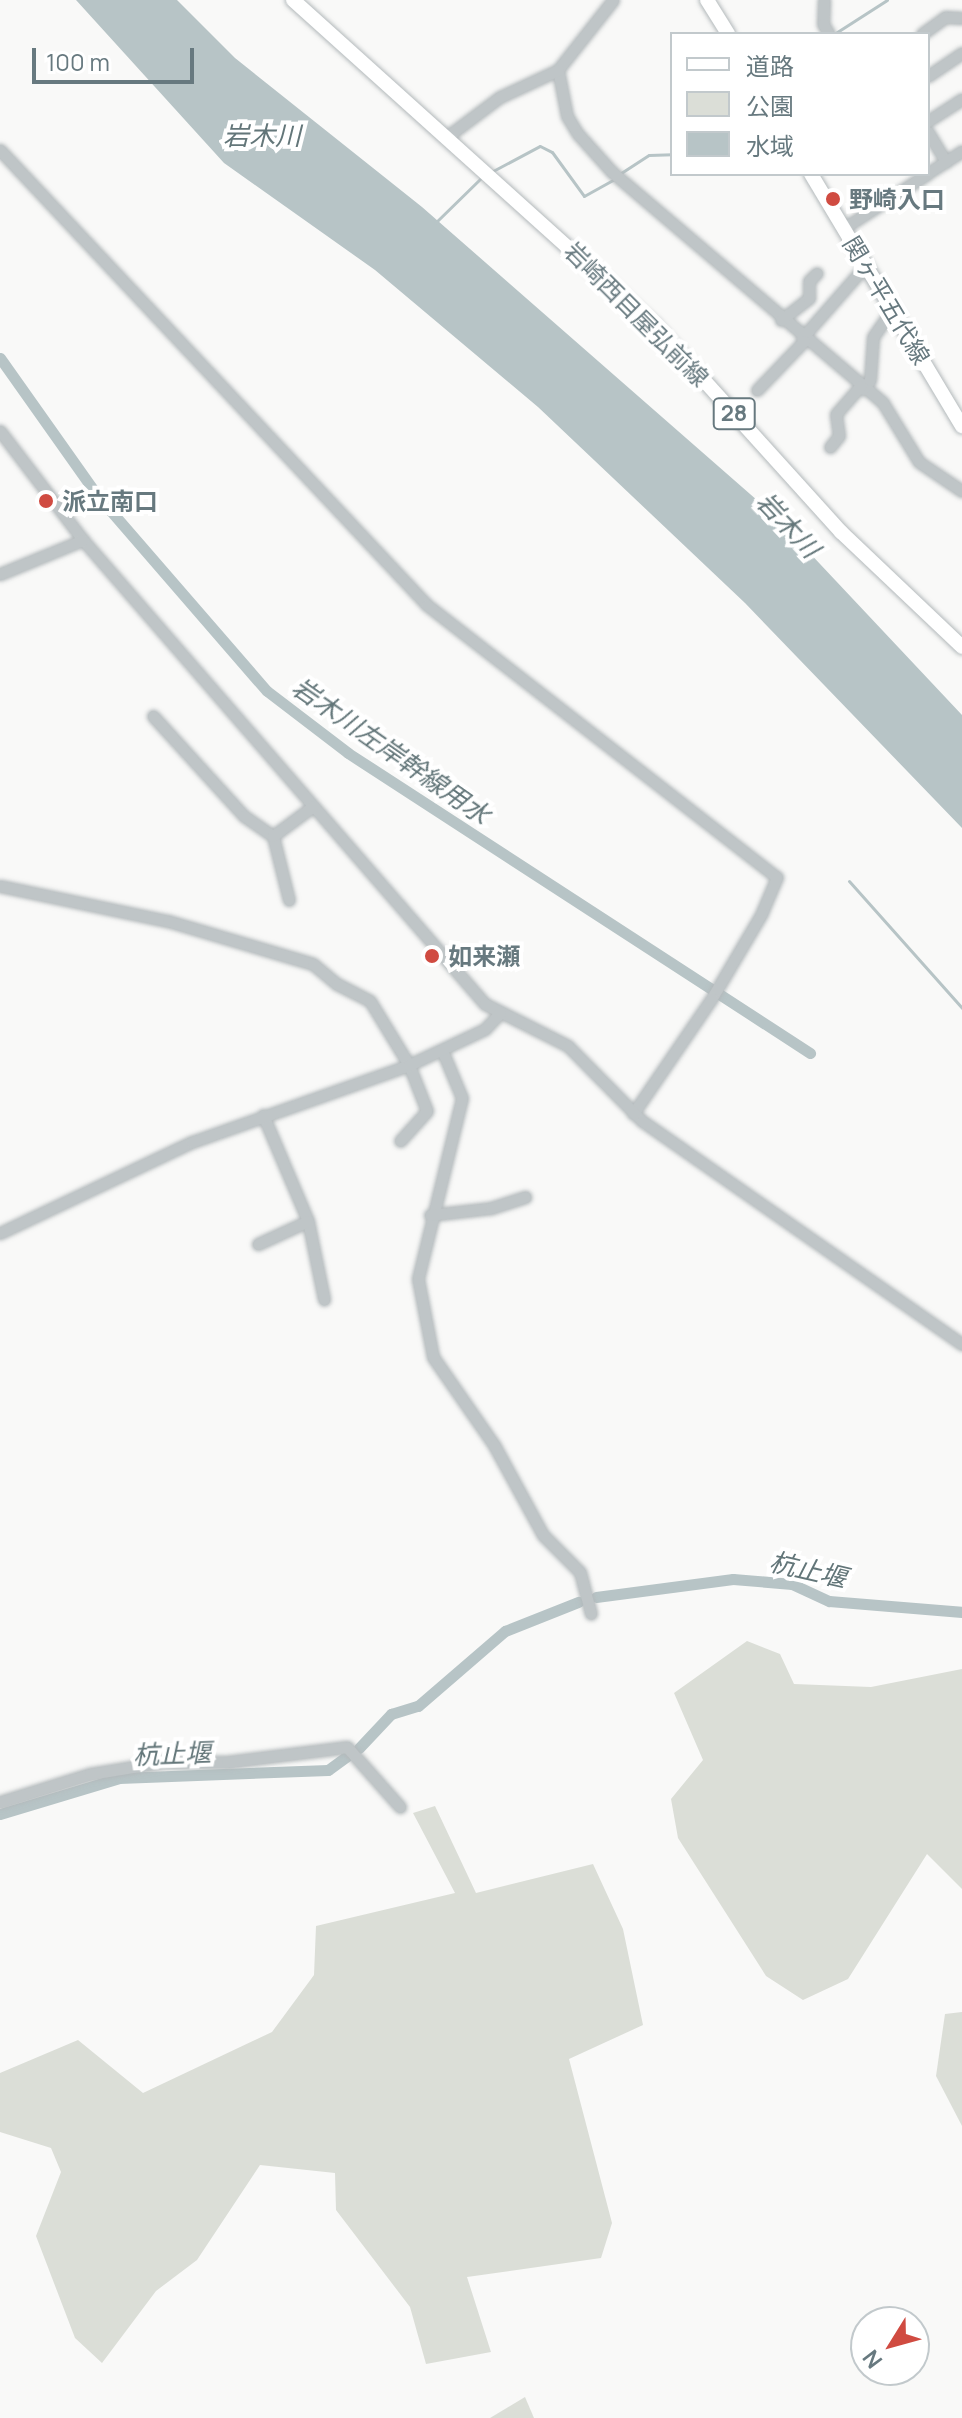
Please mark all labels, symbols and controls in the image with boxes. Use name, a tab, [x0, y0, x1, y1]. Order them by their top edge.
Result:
scale bar	[36, 32, 198, 82]
legend	[670, 32, 930, 176]
text: 100 m	[46, 45, 110, 78]
text: 道路	[746, 49, 794, 82]
text: 公園	[746, 89, 794, 122]
water label: 岩木川	[223, 120, 301, 152]
text: 水域	[746, 129, 794, 162]
place label: 野崎入口	[849, 185, 945, 213]
marker: 野崎入口	[824, 190, 842, 208]
street label: 関ヶ平五代線	[838, 231, 936, 369]
street label: 岩崎西目屋弘前線	[559, 236, 715, 392]
road number: 28	[712, 396, 756, 432]
water label: 岩木川	[750, 486, 826, 564]
place label: 派立南口	[62, 487, 158, 515]
marker: 派立南口	[37, 492, 55, 510]
water label: 岩木川左岸幹線用水	[286, 671, 496, 831]
place label: 如来瀬	[448, 942, 520, 970]
marker: 如来瀬	[423, 947, 441, 965]
water label: 杭止堰	[766, 1546, 850, 1594]
water label: 杭止堰	[132, 1737, 212, 1771]
north arrow	[850, 2306, 930, 2386]
text: N	[856, 2344, 889, 2375]

